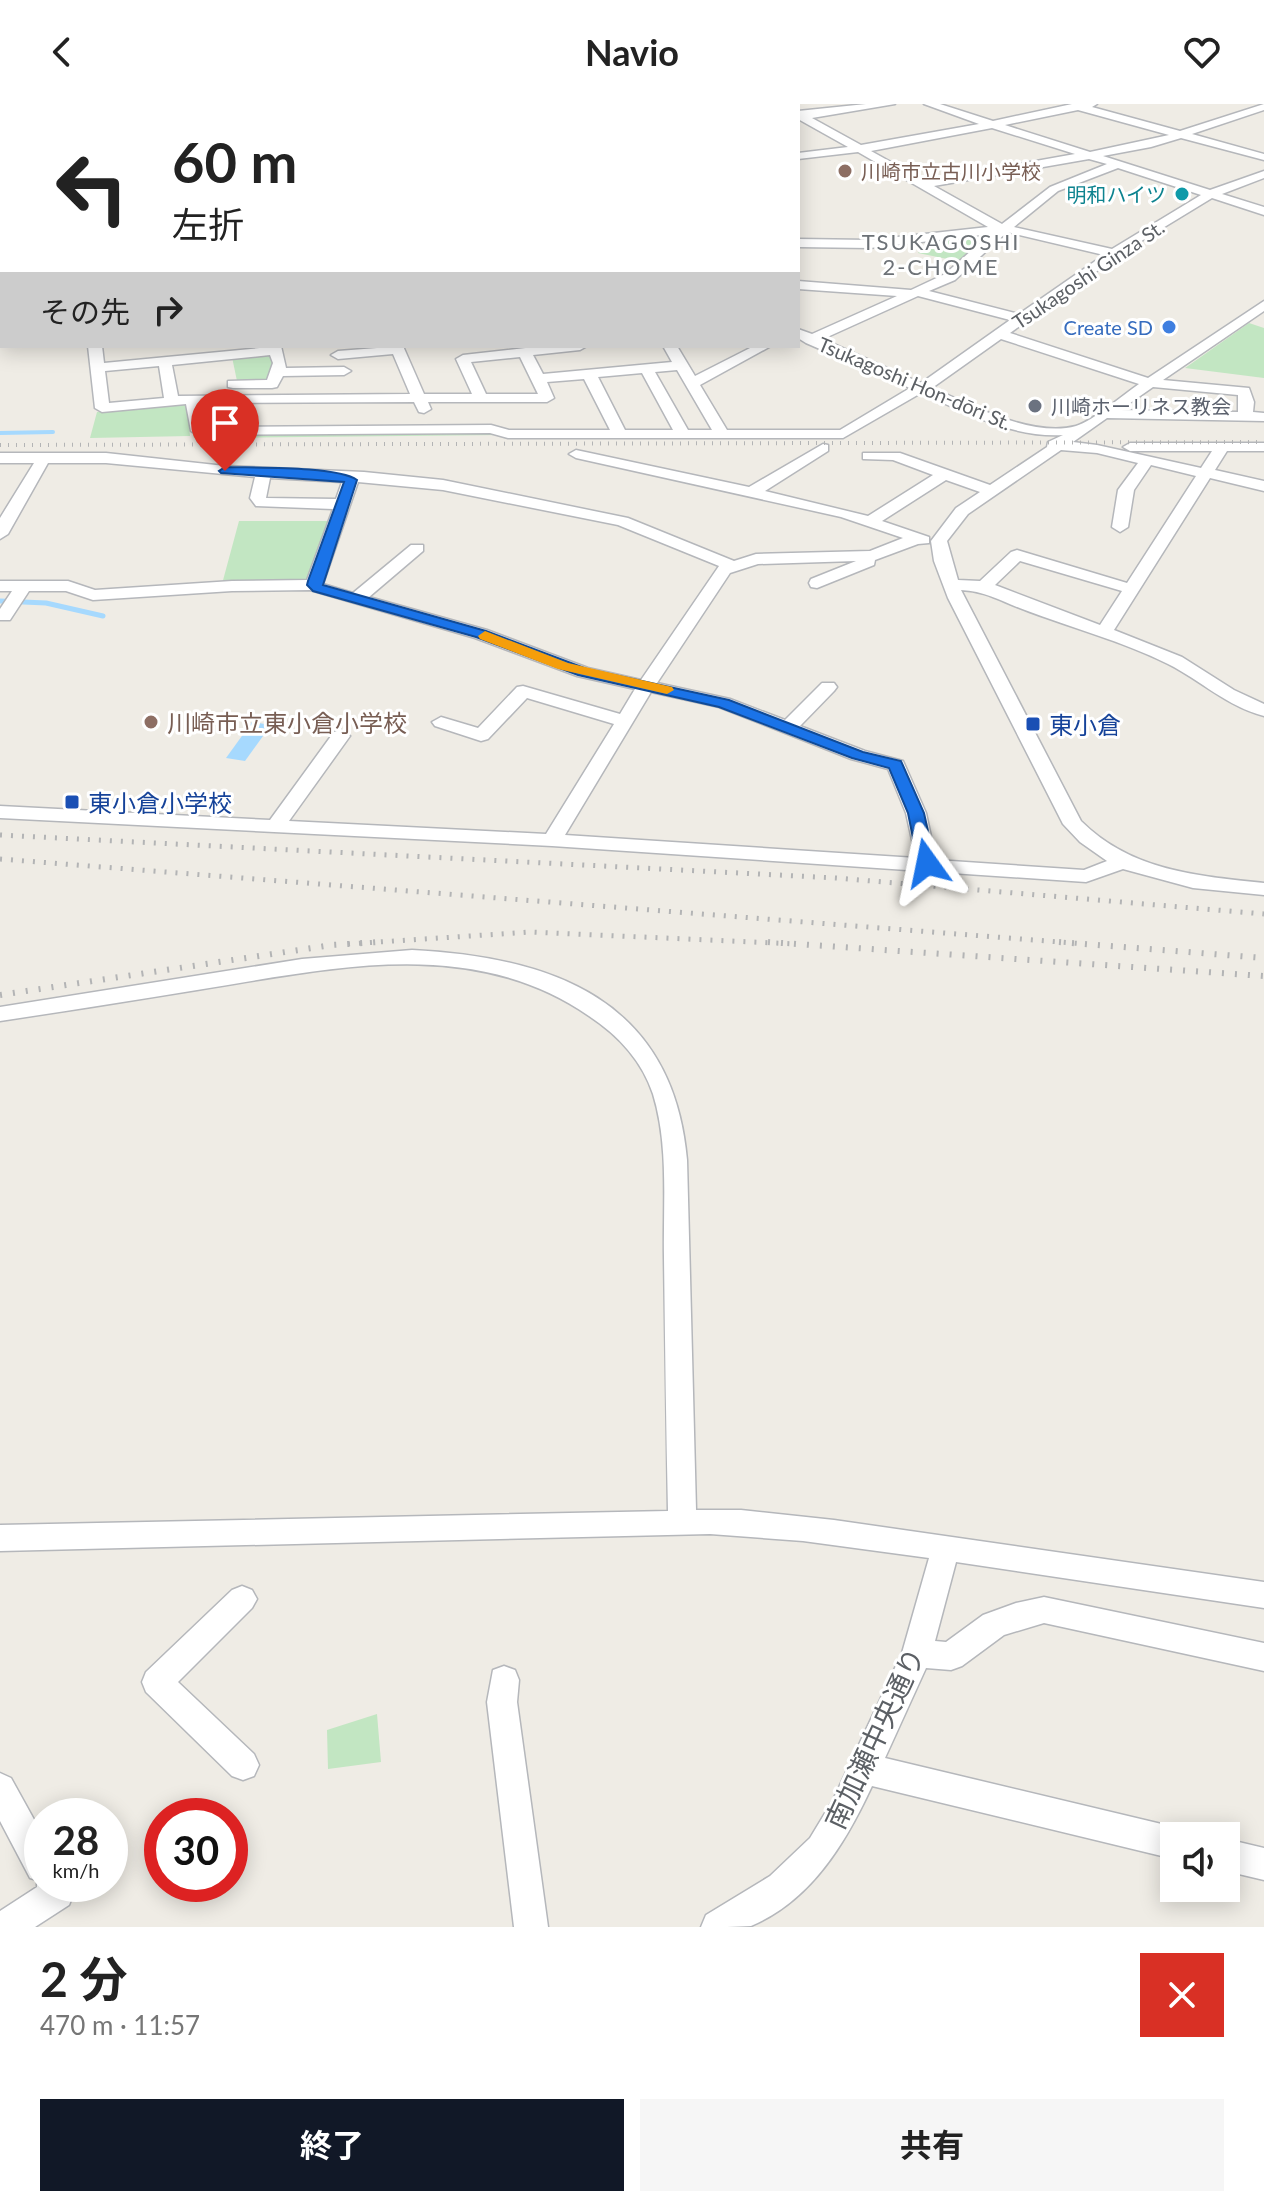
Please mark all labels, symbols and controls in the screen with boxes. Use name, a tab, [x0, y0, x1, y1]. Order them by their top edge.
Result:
icon: back	[40, 30, 84, 74]
text: Navio	[585, 30, 679, 74]
icon: heart	[1180, 30, 1224, 74]
text: 60 m	[172, 128, 297, 195]
icon: left	[40, 136, 144, 240]
place label: 川崎市立古川小学校	[861, 159, 1041, 183]
marker: 川崎市立古川小学校	[836, 162, 854, 180]
place label: 明和ハイツ	[1066, 182, 1166, 206]
marker: 明和ハイツ	[1173, 185, 1191, 203]
text: 左折	[172, 202, 244, 246]
street label: Tsukagoshi Ginza St.	[1008, 214, 1168, 334]
district label: TSUKAGOSHI 2-CHOME	[862, 228, 1020, 280]
icon: right	[146, 288, 190, 332]
text: その先	[40, 293, 130, 329]
place label: Create SD	[1064, 315, 1153, 339]
marker: Create SD	[1160, 318, 1178, 336]
street label: Tsukagoshi Hon-dōri St.	[815, 331, 1015, 435]
pin	[191, 389, 259, 471]
place label: 川崎ホーリネス教会	[1051, 394, 1231, 418]
marker: 川崎ホーリネス教会	[1026, 397, 1044, 415]
icon: arrive	[203, 401, 247, 445]
place label: 川崎市立東小倉小学校	[167, 708, 407, 737]
place label: 東小倉	[1049, 710, 1121, 739]
marker: 川崎市立東小倉小学校	[142, 713, 160, 731]
marker: 東小倉	[1024, 715, 1042, 733]
place label: 東小倉小学校	[88, 788, 232, 817]
marker: 東小倉小学校	[63, 793, 81, 811]
position arrow	[885, 821, 969, 905]
street label: 南加瀬中央通り	[817, 1642, 931, 1834]
speed limit sign: 30	[144, 1798, 248, 1902]
text: 28	[53, 1816, 99, 1864]
map controls	[1160, 1822, 1240, 1902]
button: sound	[1160, 1822, 1240, 1902]
text: km/h	[53, 1858, 99, 1882]
text: 2 分	[40, 1950, 128, 2007]
button: close	[1140, 1953, 1224, 2037]
text: 470 m · 11:57	[40, 2009, 200, 2041]
button: 終了	[40, 2099, 624, 2191]
button: 共有	[640, 2099, 1224, 2191]

